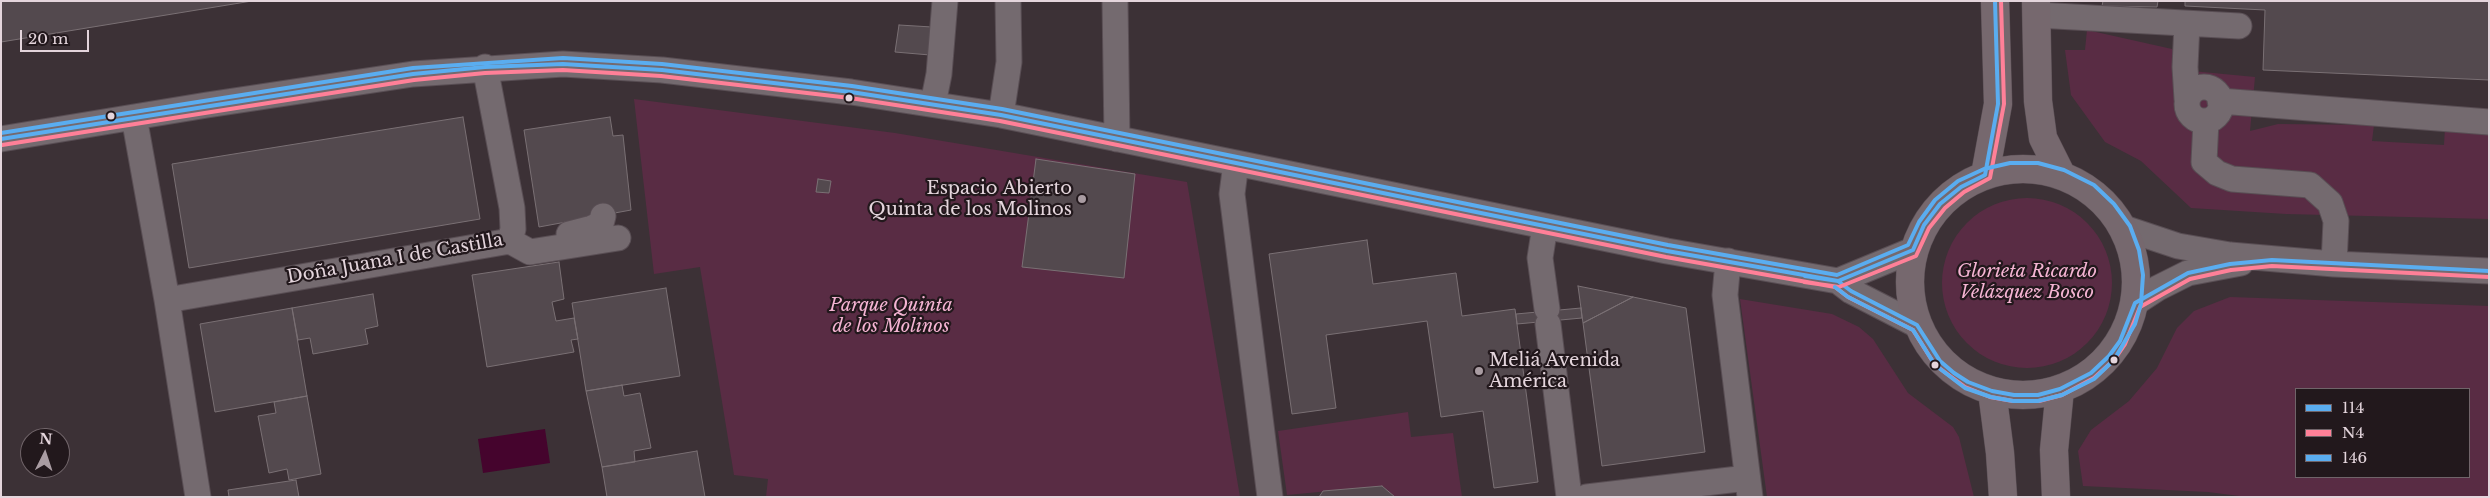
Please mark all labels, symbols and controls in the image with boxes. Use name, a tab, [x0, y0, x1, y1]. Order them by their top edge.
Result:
scale bar	[22, 20, 91, 52]
text: 20 m	[28, 29, 68, 48]
unlabelled marker	[844, 93, 854, 103]
unlabelled marker	[106, 111, 116, 121]
place label: Espacio Abierto Quinta de los Molinos	[869, 178, 1072, 220]
marker: Espacio Abierto Quinta de los Molinos	[1076, 193, 1088, 205]
street label: Doña Juana I de Castilla	[285, 229, 505, 289]
park label: Glorieta Ricardo Velázquez Bosco	[1957, 261, 2097, 304]
park label: Parque Quinta de los Molinos	[829, 295, 953, 338]
place label: Meliá Avenida América	[1489, 350, 1620, 392]
unlabelled marker	[2109, 355, 2119, 365]
unlabelled marker	[1930, 360, 1940, 370]
marker: Meliá Avenida América	[1473, 365, 1485, 377]
legend	[2295, 388, 2470, 478]
text: 114	[2342, 398, 2364, 417]
text: N4	[2342, 423, 2364, 442]
north arrow	[20, 428, 70, 478]
text: N	[39, 430, 53, 448]
text: 146	[2342, 448, 2367, 467]

